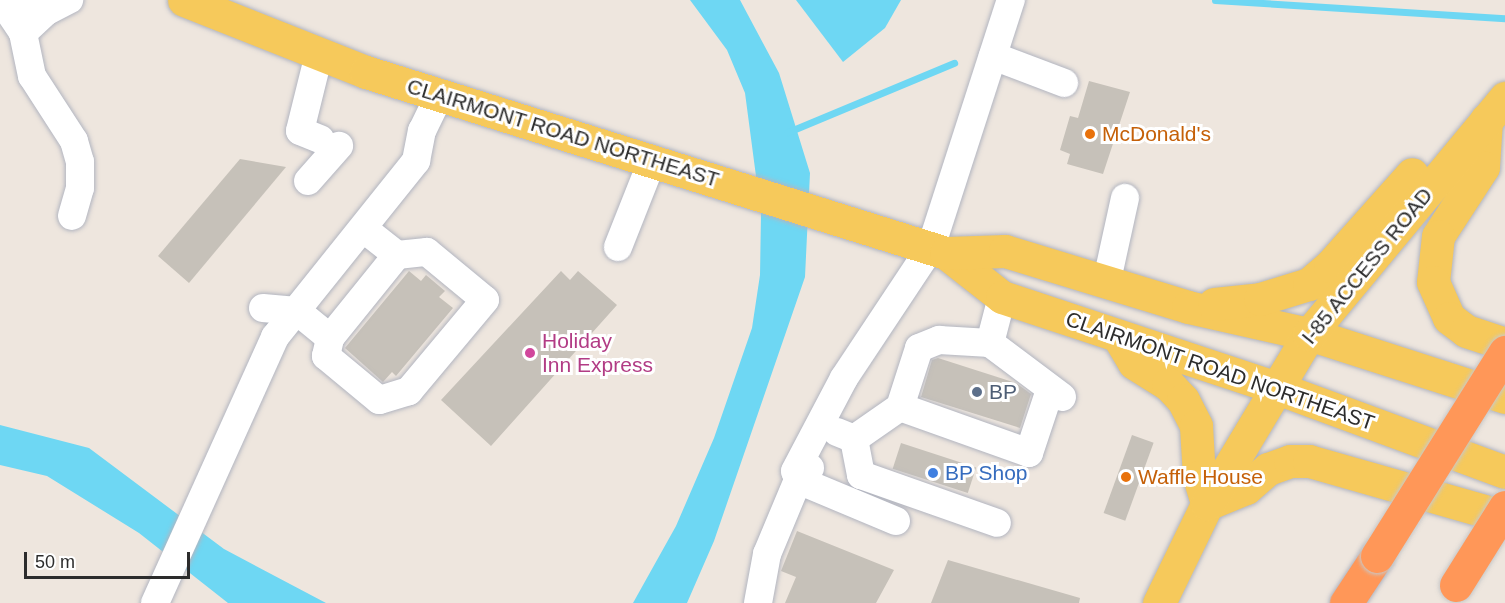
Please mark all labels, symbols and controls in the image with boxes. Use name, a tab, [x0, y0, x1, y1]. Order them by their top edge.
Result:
street label: CLAIRMONT ROAD NORTHEAST	[404, 73, 722, 193]
place label: McDonald's	[1102, 121, 1211, 147]
marker: McDonald's	[1083, 127, 1097, 141]
street label: I-85 ACCESS ROAD	[1296, 182, 1438, 350]
street label: CLAIRMONT ROAD NORTHEAST	[1062, 306, 1378, 436]
place label: Holiday Inn Express	[542, 328, 653, 378]
marker: Holiday Inn Express	[523, 346, 537, 360]
place label: BP	[989, 379, 1017, 405]
marker: BP	[970, 385, 984, 399]
place label: BP Shop	[945, 460, 1028, 486]
place label: Waffle House	[1138, 464, 1263, 490]
marker: BP Shop	[926, 466, 940, 480]
marker: Waffle House	[1119, 470, 1133, 484]
scale bar	[27, 540, 194, 578]
text: 50 m	[35, 552, 75, 572]

